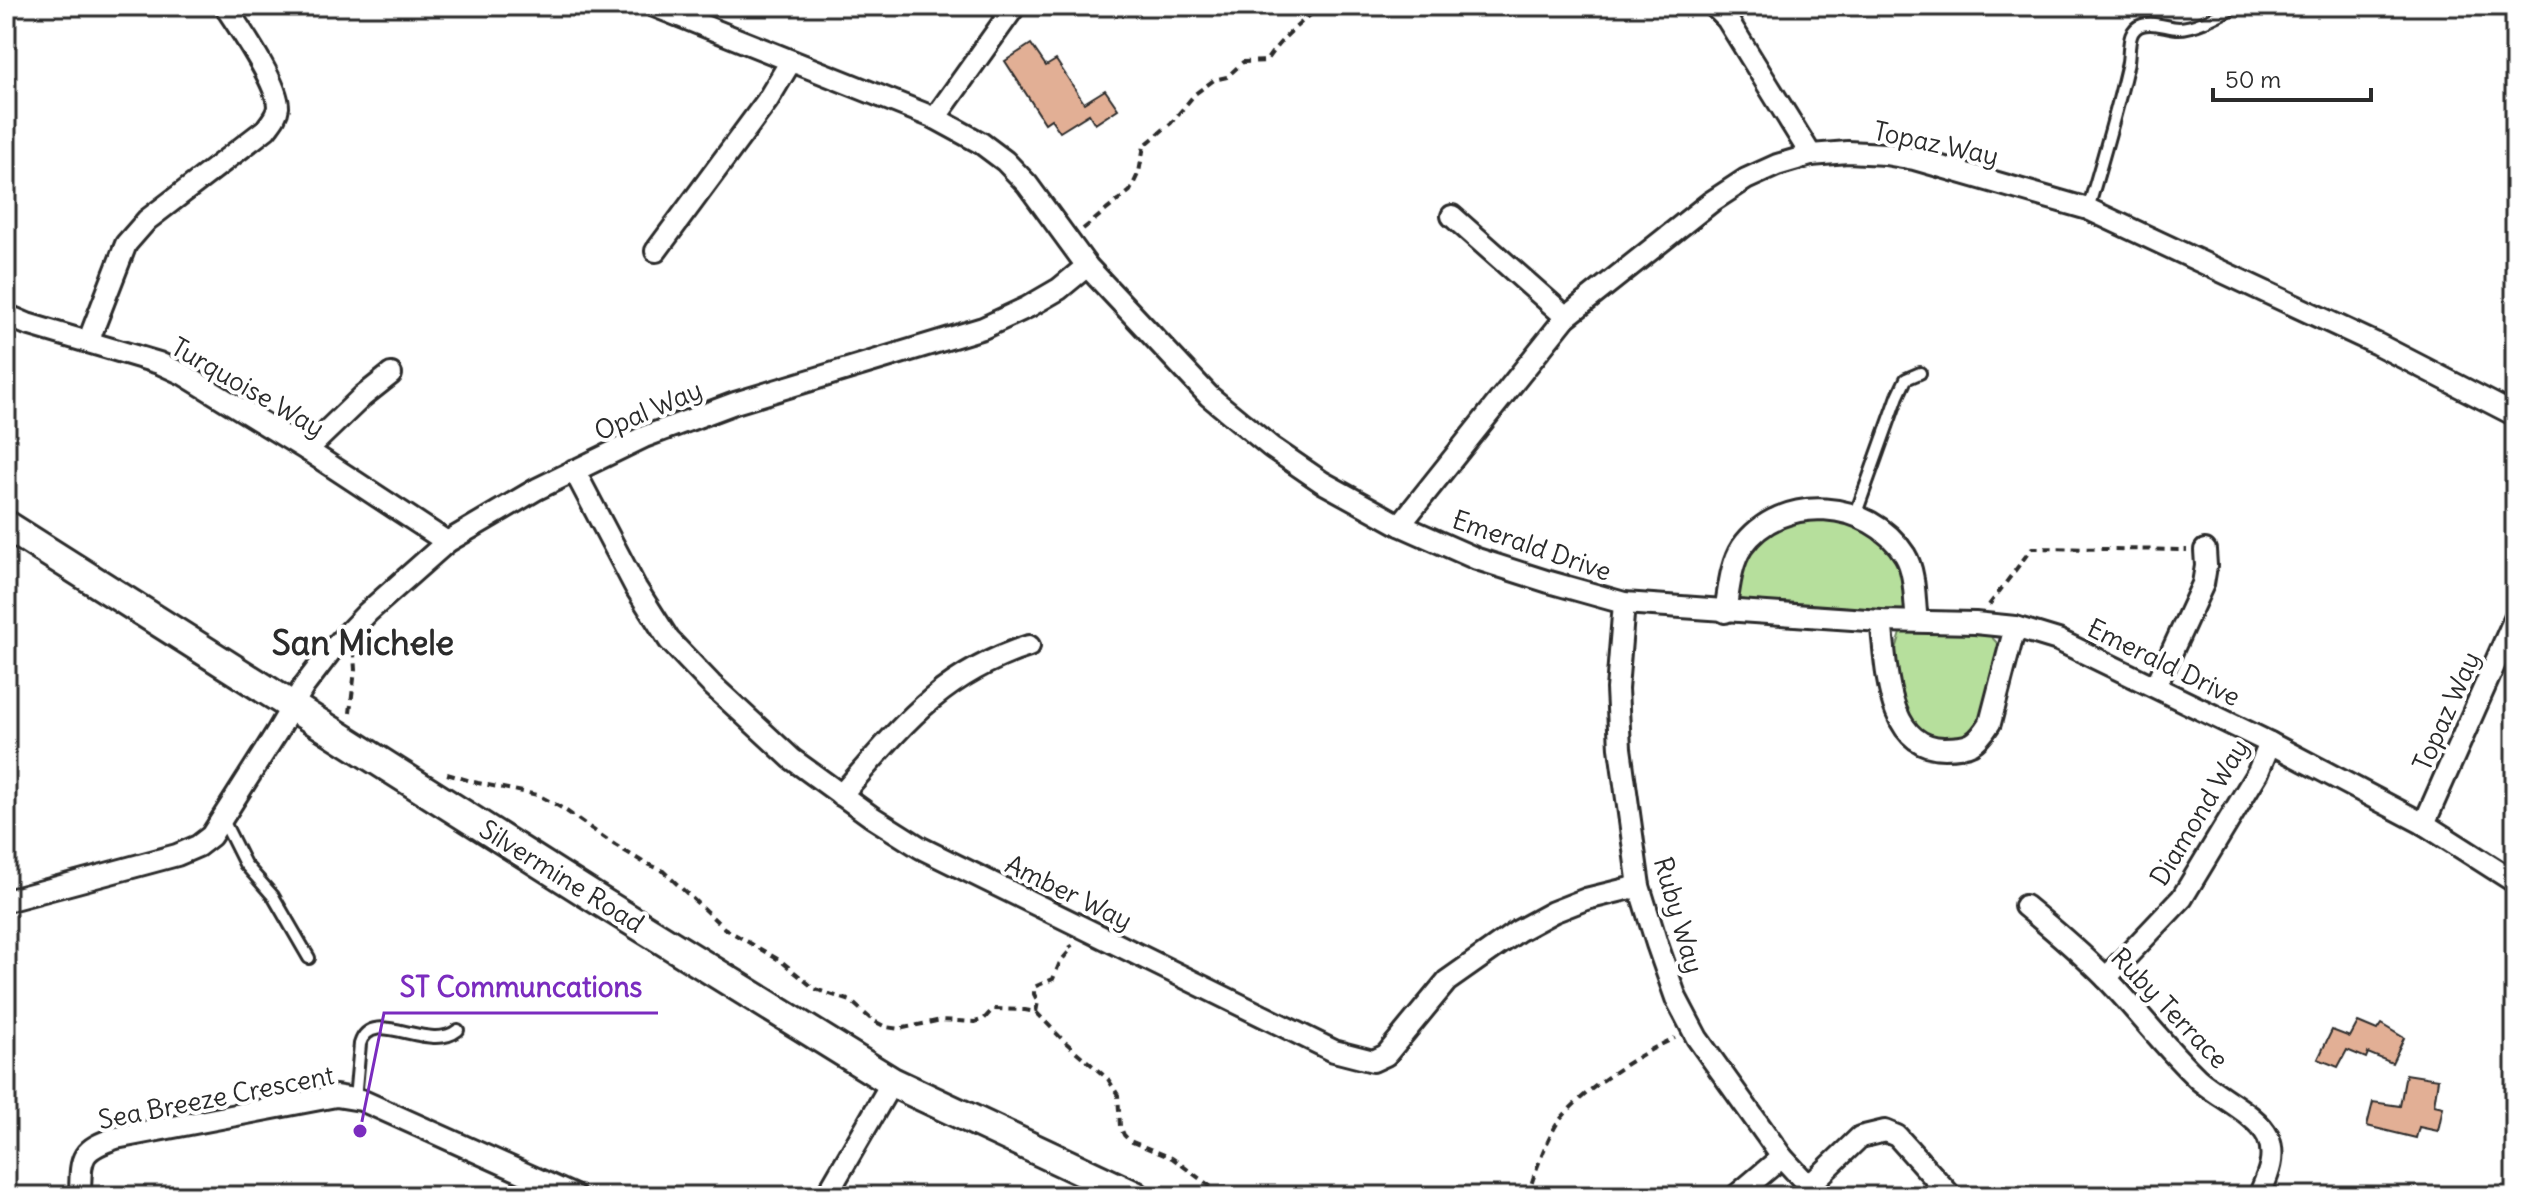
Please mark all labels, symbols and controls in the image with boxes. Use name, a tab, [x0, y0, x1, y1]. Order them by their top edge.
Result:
scale bar	[2213, 52, 2371, 102]
text: 50 m	[2225, 64, 2281, 94]
street label: Topaz Way	[1870, 114, 2002, 172]
street label: Turquoise Way	[166, 330, 330, 444]
street label: Opal Way	[589, 373, 707, 447]
street label: Emerald Drive	[1448, 502, 1616, 588]
street label: Emerald Drive	[2082, 611, 2246, 713]
district label: San Michele	[272, 621, 454, 664]
street label: Topaz Way	[2405, 646, 2487, 776]
street label: Diamond Way	[2142, 733, 2256, 891]
street label: Silvermine Road	[473, 812, 651, 940]
street label: Amber Way	[1000, 847, 1138, 937]
street label: Ruby Way	[1647, 853, 1711, 977]
street label: Ruby Terrace	[2104, 941, 2236, 1075]
callout: ST Communcations	[384, 961, 658, 1013]
text: ST Communcations	[400, 969, 643, 1005]
street label: Sea Breeze Crescent	[95, 1058, 337, 1136]

